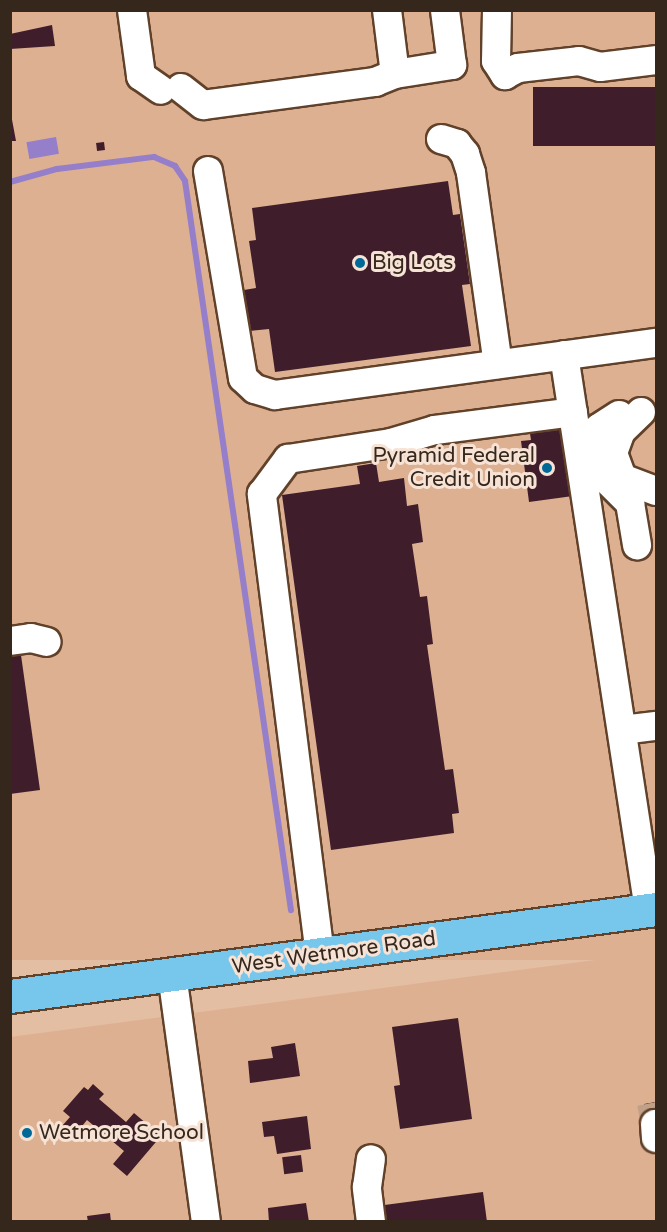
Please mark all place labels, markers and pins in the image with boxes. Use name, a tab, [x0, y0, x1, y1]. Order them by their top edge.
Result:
place label: Big Lots	[372, 250, 453, 276]
marker: Big Lots	[353, 256, 367, 270]
place label: Pyramid Federal Credit Union	[373, 443, 535, 493]
marker: Pyramid Federal Credit Union	[540, 461, 554, 475]
place label: Wetmore School	[39, 1120, 204, 1146]
marker: Wetmore School	[20, 1126, 34, 1140]

